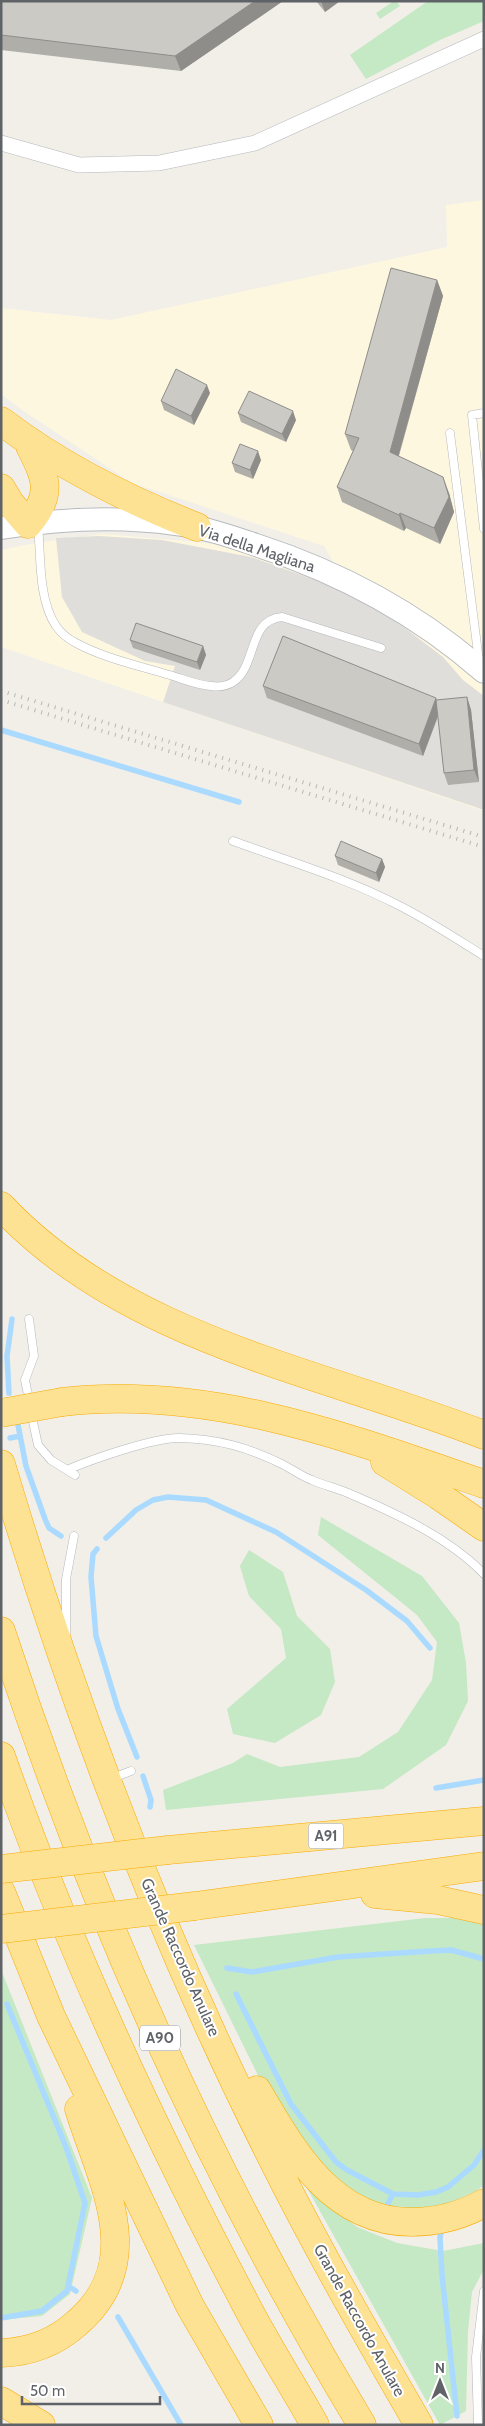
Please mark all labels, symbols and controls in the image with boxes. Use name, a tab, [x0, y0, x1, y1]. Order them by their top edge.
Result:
street label: Via della Magliana	[196, 521, 318, 576]
road number: A91	[308, 1824, 344, 1848]
street label: Grande Raccordo Anulare	[137, 1875, 224, 2039]
road number: A90	[140, 2026, 180, 2050]
street label: Grande Raccordo Anulare	[310, 2241, 409, 2400]
north arrow	[415, 2356, 465, 2406]
text: N	[435, 2359, 445, 2377]
scale bar	[22, 2374, 160, 2406]
text: 50 m	[30, 2382, 65, 2400]

